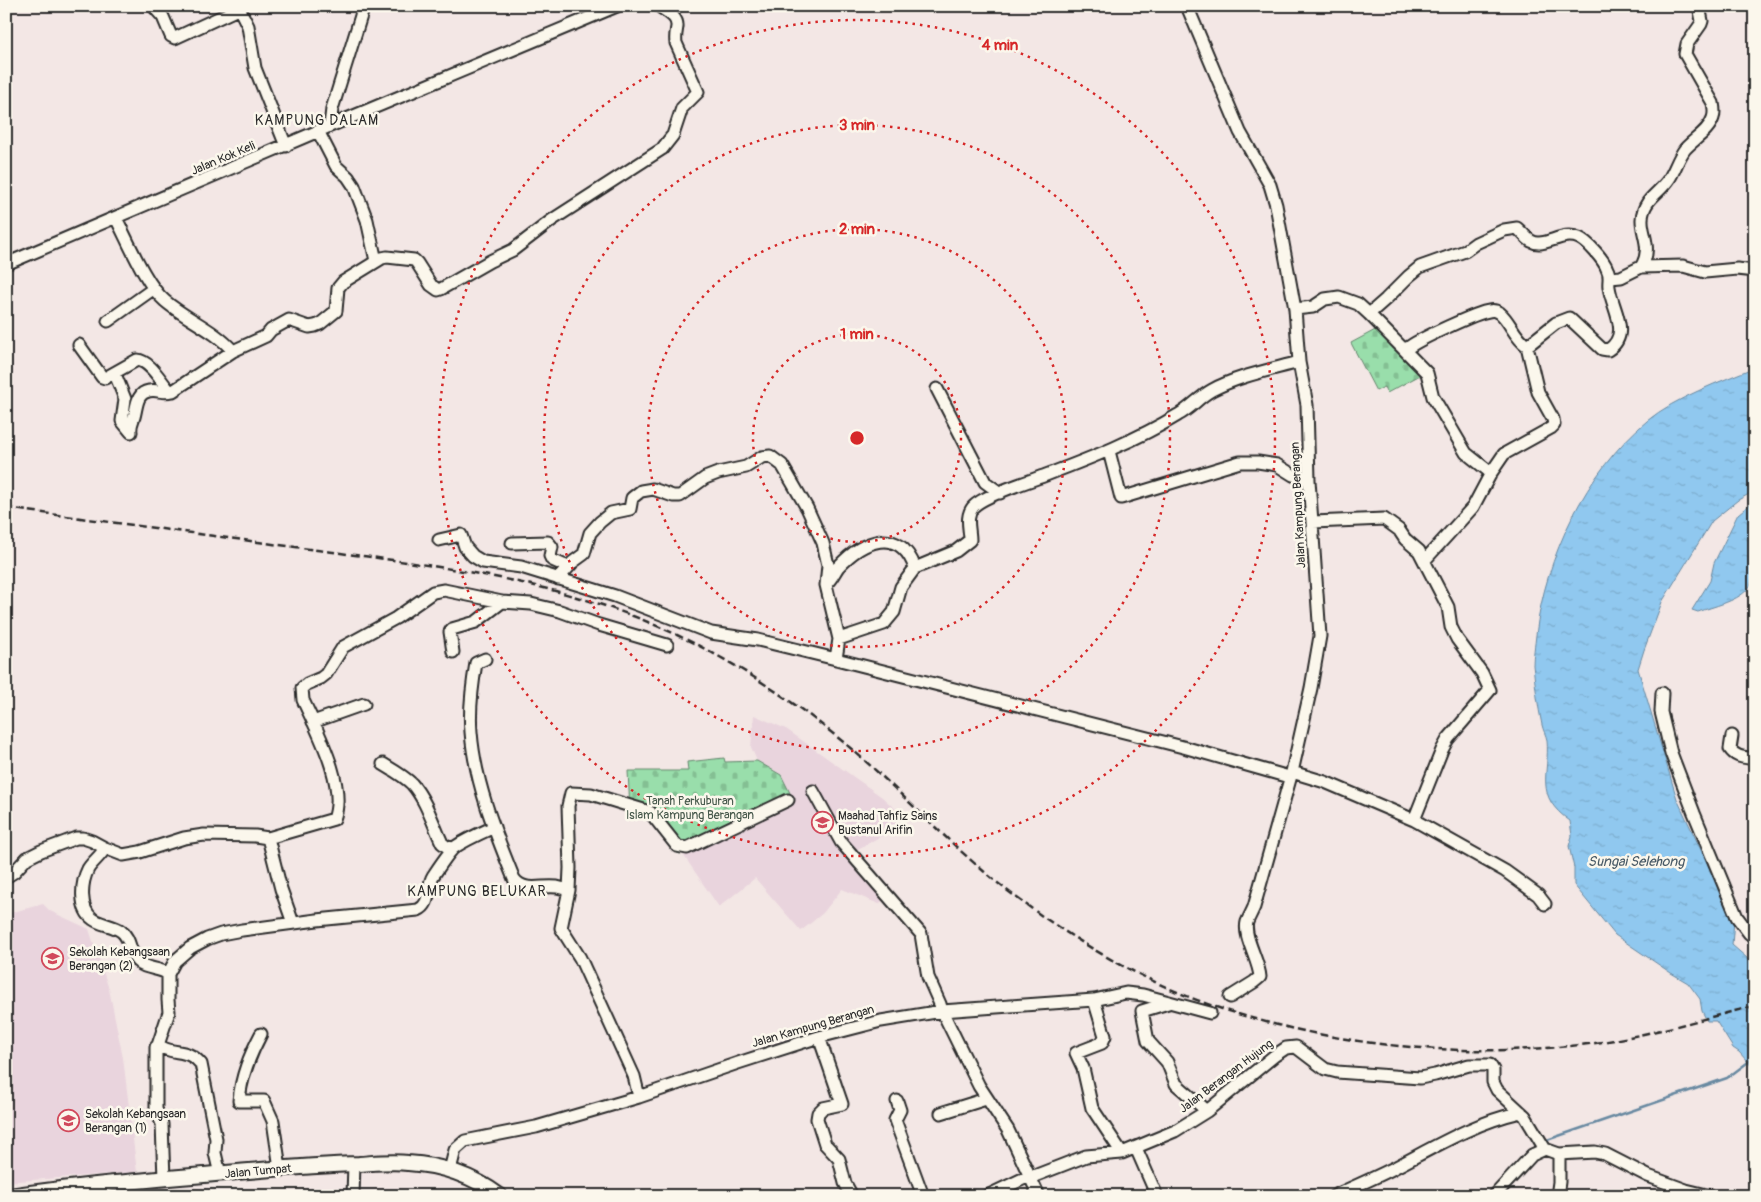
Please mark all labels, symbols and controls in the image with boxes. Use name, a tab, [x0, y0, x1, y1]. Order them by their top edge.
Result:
text: 4 min	[982, 36, 1019, 55]
district label: KAMPUNG DALAM	[255, 112, 379, 129]
text: 3 min	[839, 116, 875, 135]
street label: Jalan Kok Keli	[189, 138, 258, 179]
text: 2 min	[839, 220, 875, 239]
text: 1 min	[840, 325, 874, 344]
centre of rings	[848, 429, 866, 447]
street label: Jalan Kampung Berangan	[1288, 441, 1309, 569]
park label: Tanah Perkuburan Islam Kampung Berangan	[626, 794, 754, 823]
place label: Maahad Tahfiz Sains Bustanul Arifin	[838, 809, 938, 838]
school or university icon: Maahad Tahfiz Sains Bustanul Arifin	[810, 811, 834, 835]
water label: Sungai Selehong	[1588, 853, 1685, 870]
district label: KAMPUNG BELUKAR	[407, 883, 547, 900]
place label: Sekolah Kebangsaan Berangan (2)	[69, 945, 170, 974]
school or university icon: Sekolah Kebangsaan Berangan (2)	[41, 947, 65, 971]
street label: Jalan Kampung Berangan	[750, 1002, 876, 1051]
street label: Jalan Berangan Hujung	[1176, 1036, 1276, 1117]
place label: Sekolah Kebangsaan Berangan (1)	[85, 1107, 186, 1136]
school or university icon: Sekolah Kebangsaan Berangan (1)	[57, 1109, 81, 1133]
street label: Jalan Tumpat	[224, 1161, 292, 1182]

